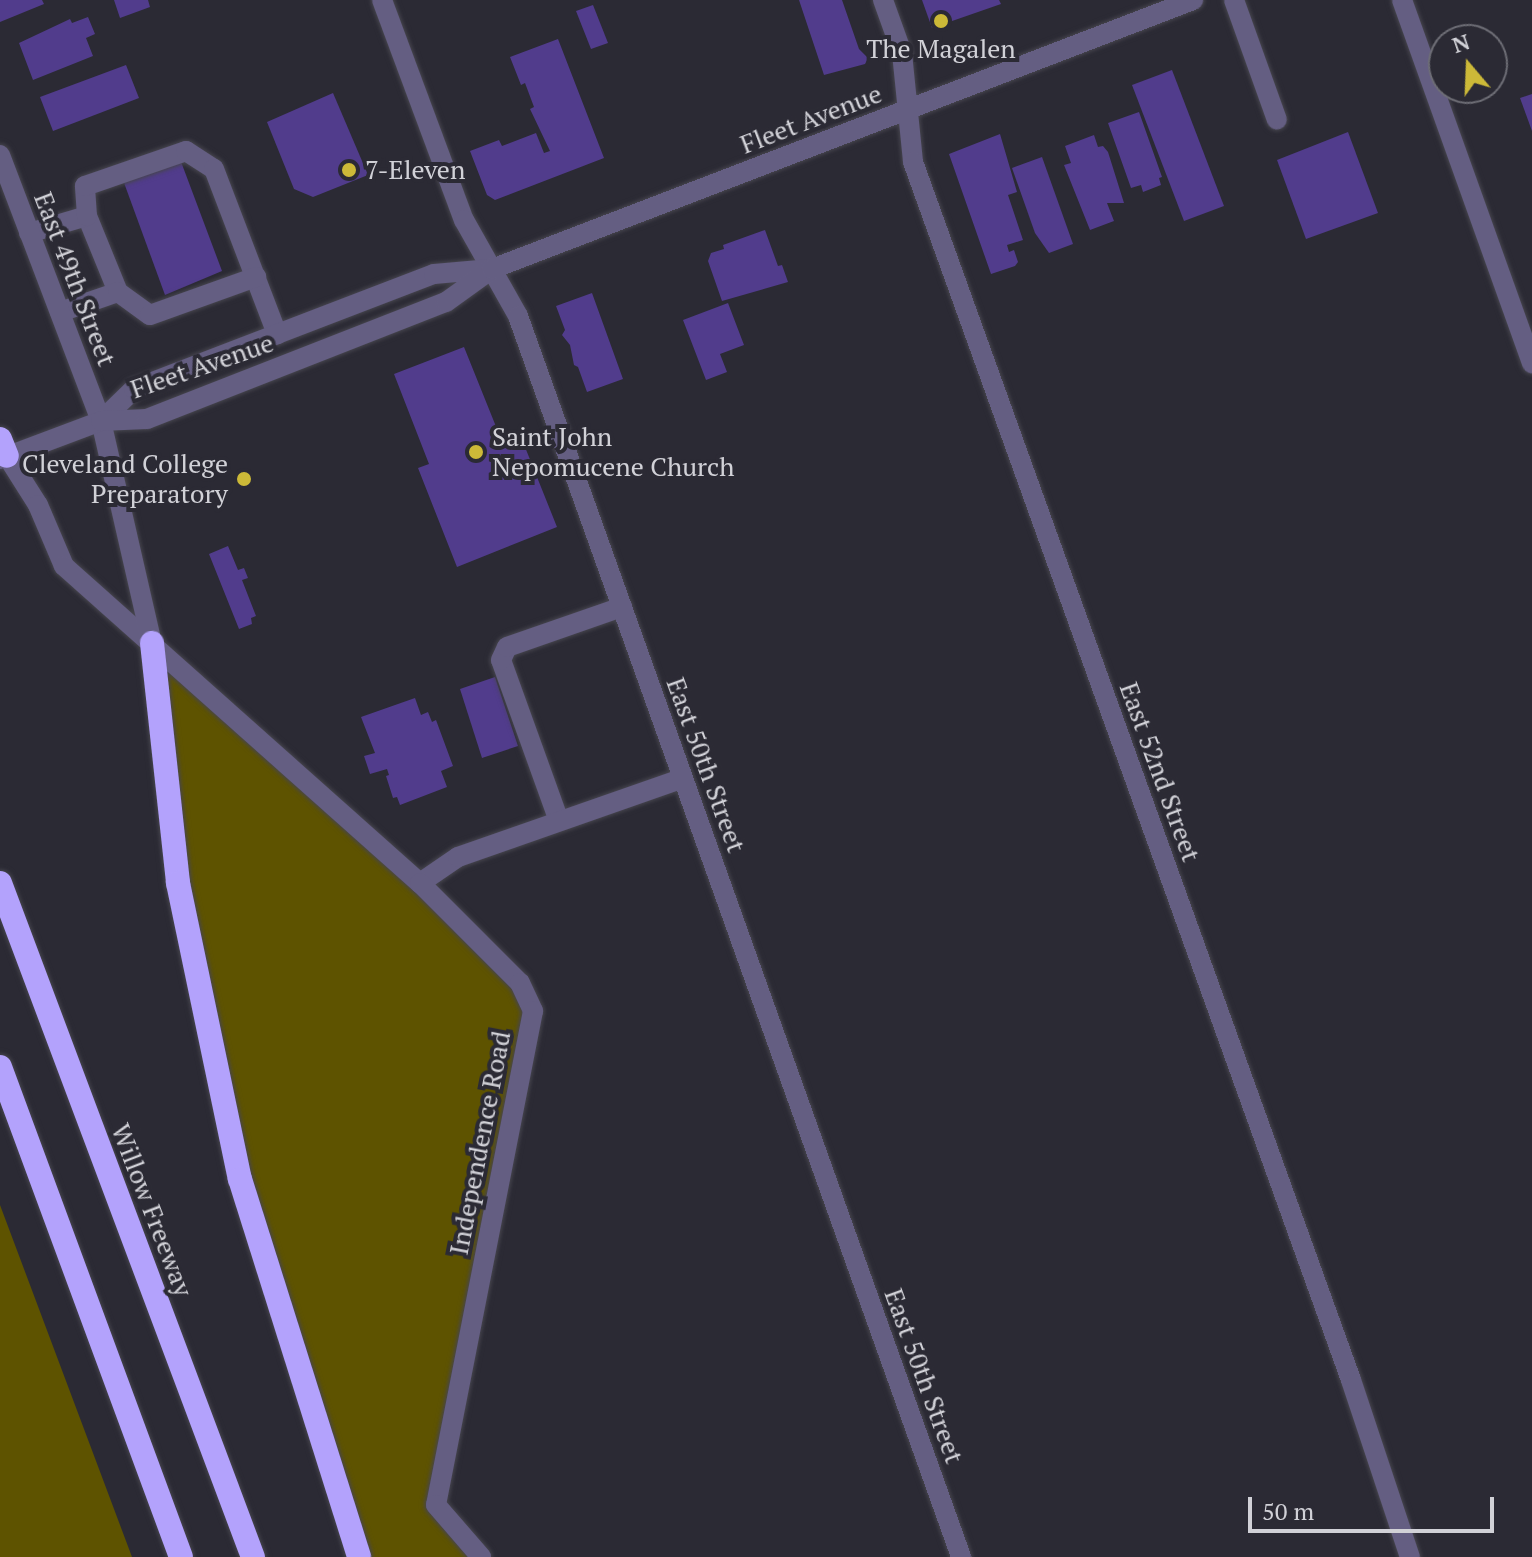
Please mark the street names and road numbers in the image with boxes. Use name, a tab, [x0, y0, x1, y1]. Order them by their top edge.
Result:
street label: Fleet Avenue	[736, 78, 886, 160]
street label: East 49th Street	[28, 188, 122, 370]
street label: Fleet Avenue	[126, 327, 278, 405]
street label: East 50th Street	[660, 673, 752, 857]
street label: East 52nd Street	[1113, 678, 1207, 866]
street label: Independence Road	[443, 1028, 517, 1258]
street label: Willow Freeway	[105, 1119, 199, 1301]
street label: East 50th Street	[878, 1284, 970, 1468]

